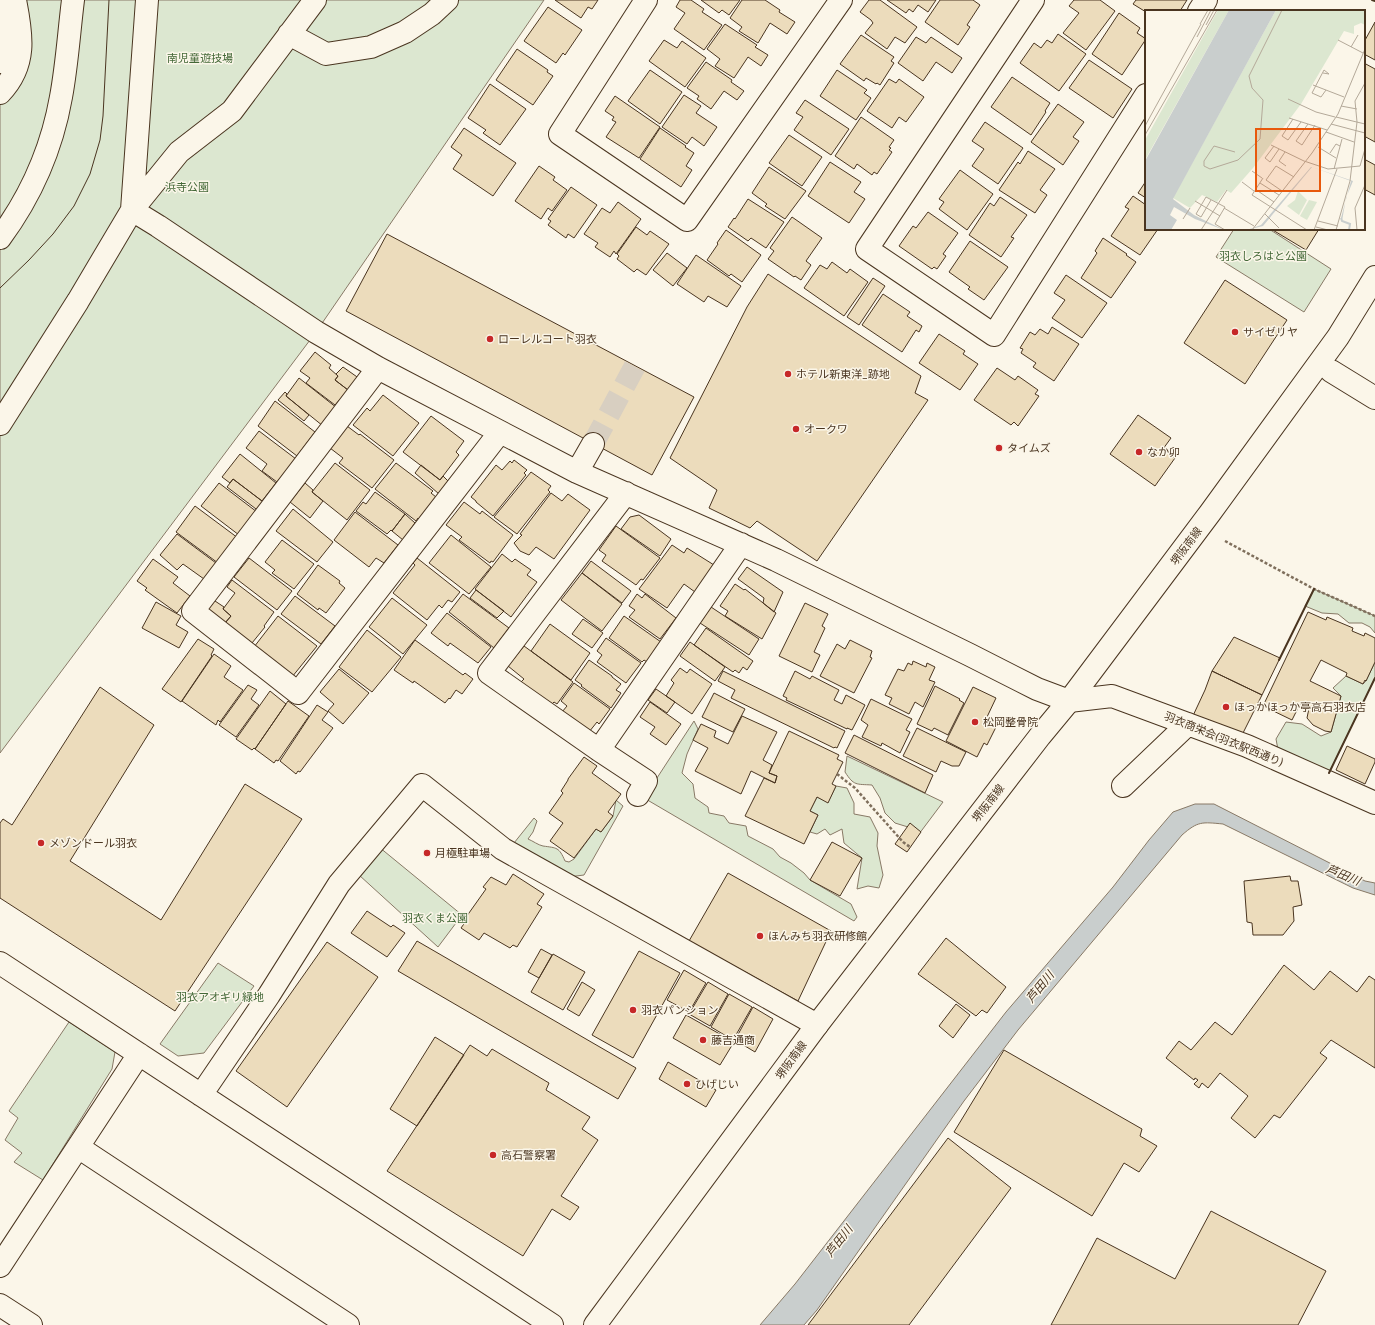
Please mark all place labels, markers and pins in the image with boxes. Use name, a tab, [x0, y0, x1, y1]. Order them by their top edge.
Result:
place label: サイゼリヤ	[1243, 326, 1298, 338]
marker: サイゼリヤ	[1230, 327, 1240, 337]
place label: ローレルコート羽衣	[498, 333, 597, 345]
marker: ローレルコート羽衣	[485, 334, 495, 344]
place label: ホテル新東洋_跡地	[796, 368, 890, 380]
marker: ホテル新東洋_跡地	[783, 369, 793, 379]
place label: オークワ	[804, 423, 848, 435]
marker: オークワ	[791, 424, 801, 434]
place label: タイムズ	[1007, 442, 1051, 454]
marker: タイムズ	[994, 443, 1004, 453]
place label: なか卯	[1147, 446, 1180, 458]
marker: なか卯	[1134, 447, 1144, 457]
place label: ほっかほっか亭高石羽衣店	[1234, 701, 1366, 713]
marker: ほっかほっか亭高石羽衣店	[1221, 702, 1231, 712]
place label: 松岡整骨院	[983, 716, 1038, 728]
marker: 松岡整骨院	[970, 717, 980, 727]
place label: メゾンドール羽衣	[49, 837, 137, 849]
marker: メゾンドール羽衣	[36, 838, 46, 848]
place label: 月極駐車場	[435, 847, 490, 859]
marker: 月極駐車場	[422, 848, 432, 858]
place label: ほんみち羽衣研修館	[768, 930, 867, 942]
marker: ほんみち羽衣研修館	[755, 931, 765, 941]
place label: 羽衣パンション	[641, 1004, 719, 1016]
marker: 羽衣パンション	[628, 1005, 638, 1015]
place label: 藤吉通商	[711, 1034, 755, 1046]
marker: 藤吉通商	[698, 1035, 708, 1045]
place label: ひげじい	[695, 1078, 739, 1090]
marker: ひげじい	[682, 1079, 692, 1089]
place label: 高石警察署	[501, 1149, 556, 1161]
marker: 高石警察署	[488, 1150, 498, 1160]

